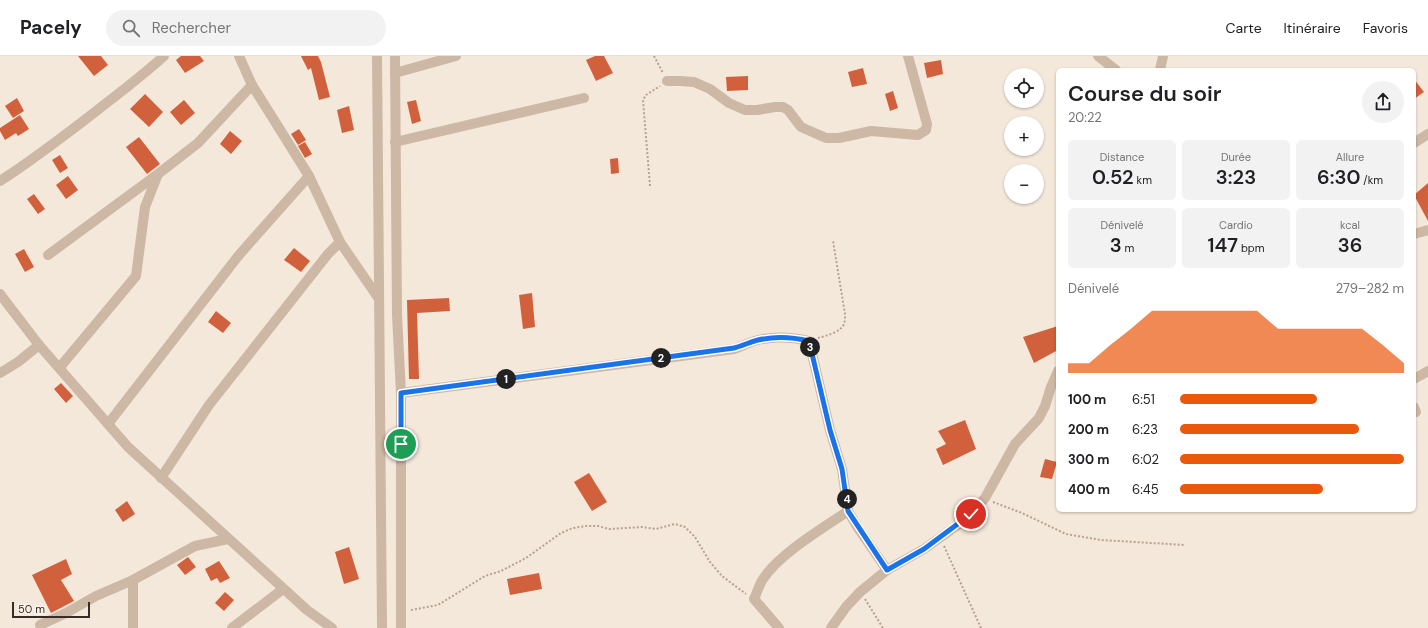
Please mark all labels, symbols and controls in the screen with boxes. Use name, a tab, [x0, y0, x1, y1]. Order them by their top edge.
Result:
search box	[106, 10, 386, 46]
text: Pacely	[20, 15, 82, 40]
icon: search	[120, 17, 142, 39]
text: Rechercher	[152, 18, 231, 38]
text: Carte	[1226, 19, 1262, 37]
text: Itinéraire	[1284, 19, 1341, 37]
text: Favoris	[1363, 19, 1408, 37]
map controls	[1004, 68, 1044, 204]
button: locate	[1004, 68, 1044, 108]
text: Course du soir	[1068, 79, 1222, 108]
button: share	[1362, 81, 1404, 123]
text: 20:22	[1068, 109, 1102, 126]
button: +	[1004, 116, 1044, 156]
text: Distance	[1100, 150, 1144, 164]
text: Durée	[1221, 150, 1251, 164]
text: Allure	[1336, 150, 1364, 164]
button: −	[1004, 164, 1044, 204]
text: 0.52	[1092, 164, 1134, 190]
text: 3:23	[1216, 164, 1256, 190]
text: 6:30	[1317, 164, 1360, 190]
text: km	[1134, 173, 1152, 187]
text: /km	[1360, 173, 1383, 187]
text: Dénivelé	[1100, 218, 1144, 232]
text: Cardio	[1219, 218, 1253, 232]
text: kcal	[1340, 218, 1360, 232]
text: 3	[1110, 232, 1122, 258]
text: 147	[1208, 232, 1238, 258]
text: 36	[1338, 232, 1362, 258]
text: m	[1122, 241, 1134, 255]
text: bpm	[1238, 241, 1264, 255]
text: Dénivelé	[1068, 280, 1119, 297]
text: 279–282 m	[1336, 280, 1404, 297]
pin: 3	[800, 337, 820, 357]
text: 3	[807, 340, 813, 354]
pin: 2	[651, 348, 671, 368]
text: 2	[658, 351, 664, 365]
pin: 1	[496, 369, 516, 389]
text: 1	[504, 372, 508, 386]
text: 100 m	[1068, 391, 1106, 408]
text: 6:51	[1132, 391, 1155, 408]
text: 200 m	[1068, 421, 1109, 438]
text: 6:23	[1132, 421, 1158, 438]
pin	[384, 427, 418, 461]
icon: arrive	[390, 433, 412, 455]
text: 300 m	[1068, 451, 1109, 468]
text: 6:02	[1132, 451, 1159, 468]
text: 400 m	[1068, 481, 1110, 498]
text: 6:45	[1132, 481, 1159, 498]
pin: 4	[837, 489, 857, 509]
text: 4	[843, 492, 851, 506]
pin	[954, 497, 988, 531]
icon: check	[960, 503, 982, 525]
scale bar	[12, 600, 90, 619]
text: 50 m	[18, 602, 45, 616]

